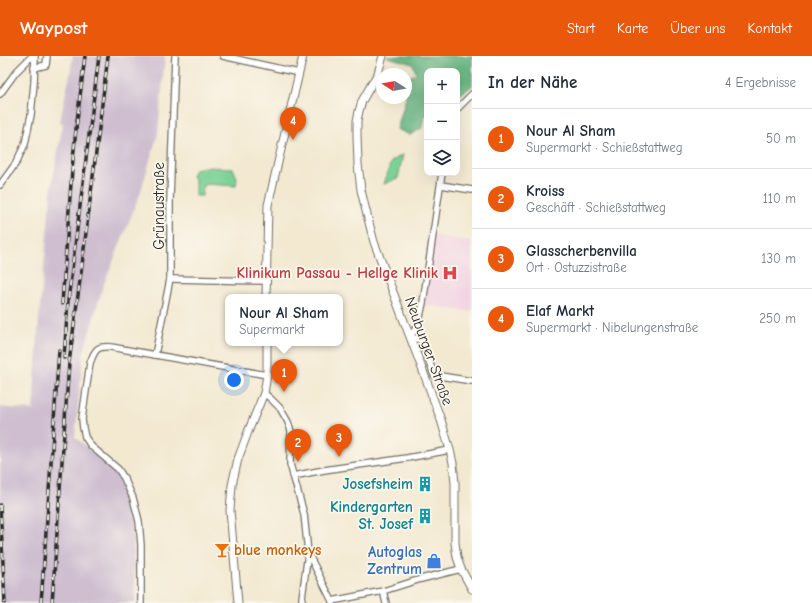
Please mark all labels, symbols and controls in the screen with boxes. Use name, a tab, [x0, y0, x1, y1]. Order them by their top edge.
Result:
text: Waypost	[20, 17, 88, 39]
text: Start	[567, 20, 595, 37]
text: Karte	[617, 20, 648, 37]
text: Über uns	[670, 20, 725, 37]
text: Kontakt	[747, 20, 792, 37]
north arrow	[376, 68, 412, 104]
map controls	[424, 68, 460, 176]
button: +	[424, 68, 460, 104]
text: In der Nähe	[488, 73, 577, 92]
text: 4 Ergebnisse	[725, 75, 796, 90]
button: −	[424, 104, 460, 140]
pin: 4	[280, 107, 306, 140]
text: Nour Al Sham	[526, 122, 616, 140]
text: 1	[498, 131, 504, 146]
text: 50 m	[766, 131, 796, 146]
button: layers	[424, 140, 460, 176]
text: Supermarkt · Schießstattweg	[526, 140, 683, 155]
street label: Grünaustraße	[150, 162, 168, 250]
text: Kroiss	[526, 182, 564, 200]
text: 2	[498, 191, 504, 206]
text: 110 m	[763, 191, 796, 206]
text: Geschäft · Schießstattweg	[526, 200, 666, 215]
text: Glasscherbenvilla	[526, 242, 637, 260]
text: 3	[498, 251, 504, 266]
text: 130 m	[761, 251, 796, 266]
text: Ort · Ostuzzistraße	[526, 260, 627, 275]
place label: Klinikum Passau - Hellge Klinik	[237, 264, 439, 282]
hospital icon: Klinikum Passau - Hellge Klinik	[441, 264, 459, 282]
popup	[225, 294, 343, 346]
street label: Neuburger Straße	[401, 294, 457, 408]
text: Elaf Markt	[526, 302, 594, 320]
text: Nour Al Sham	[239, 304, 329, 322]
text: 4	[498, 311, 504, 326]
text: 250 m	[759, 311, 796, 326]
text: Supermarkt · Nibelungenstraße	[526, 320, 698, 335]
text: Supermarkt	[239, 322, 304, 337]
pin: 1	[271, 359, 297, 392]
your location	[224, 370, 244, 390]
pin: 3	[326, 424, 352, 457]
pin: 2	[285, 429, 311, 462]
place label: Josefsheim	[342, 475, 413, 493]
building icon: Josefsheim	[416, 475, 434, 493]
place label: Kindergarten St. Josef	[330, 498, 414, 533]
building icon: Kindergarten St. Josef	[416, 507, 434, 525]
bar icon: blue monkeys	[213, 541, 231, 559]
place label: blue monkeys	[234, 541, 321, 559]
place label: Autoglas Zentrum	[367, 543, 422, 578]
shop icon: Autoglas Zentrum	[425, 552, 443, 570]

